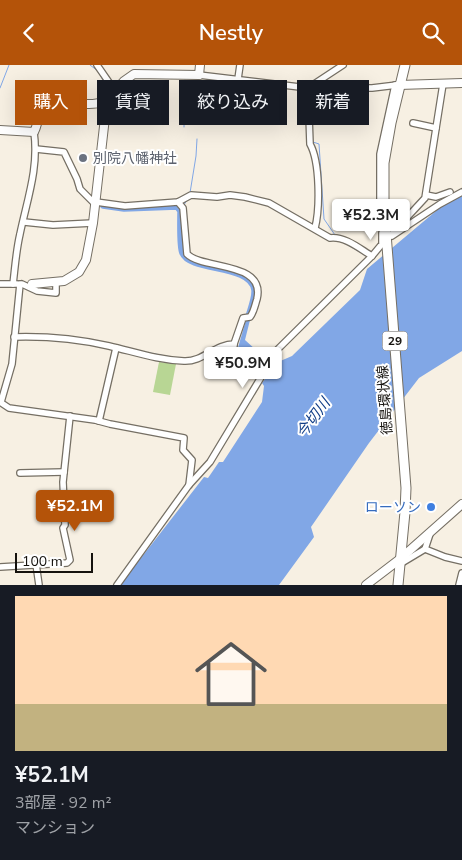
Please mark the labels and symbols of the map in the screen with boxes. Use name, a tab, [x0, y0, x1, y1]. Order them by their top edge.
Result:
place label: 別院八幡神社	[93, 149, 177, 168]
marker: 別院八幡神社	[77, 152, 89, 164]
pin: ¥52.3M	[330, 199, 412, 241]
road number: 29	[382, 331, 408, 351]
pin: ¥50.9M	[202, 347, 284, 389]
street label: 徳島環状線	[373, 364, 397, 436]
water label: 今切川	[291, 392, 336, 442]
pin: ¥52.1M	[34, 489, 116, 532]
place label: ローソン	[365, 498, 421, 517]
marker: ローソン	[425, 501, 437, 513]
scale bar	[15, 550, 92, 573]

